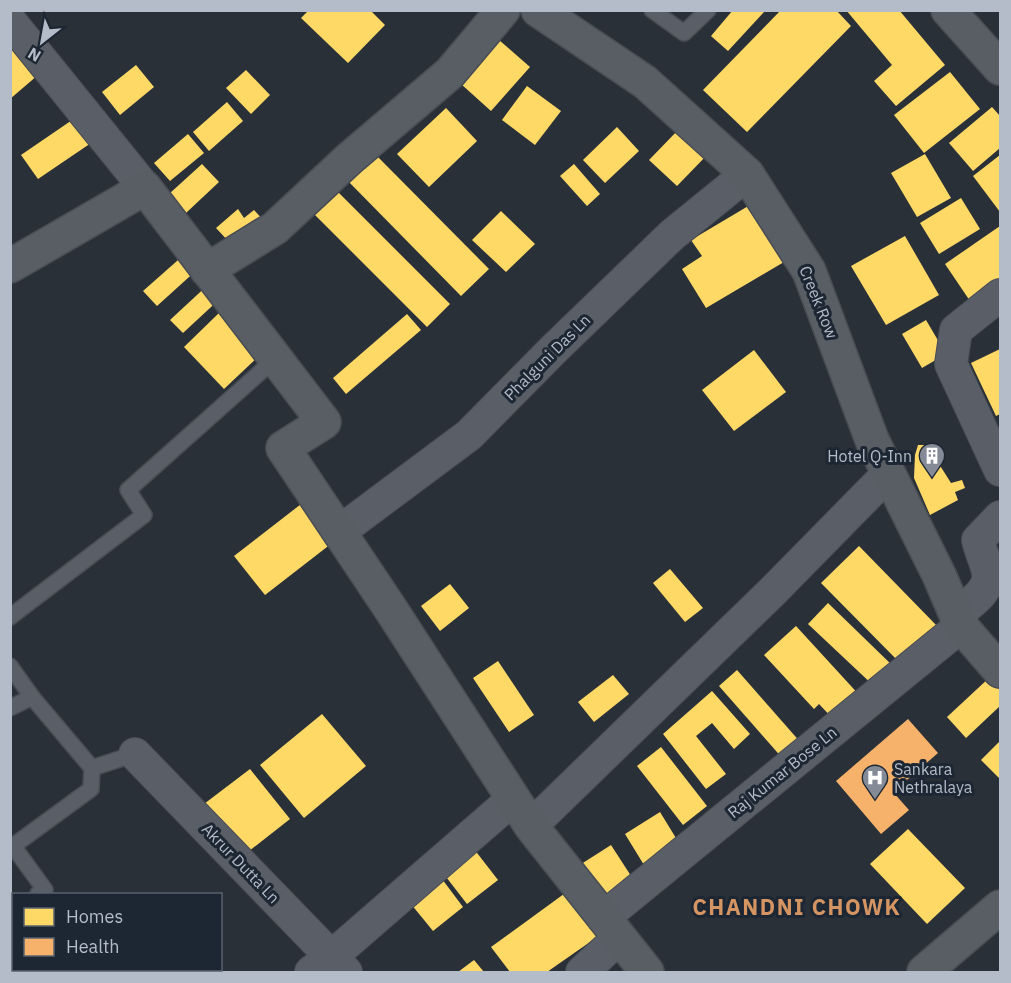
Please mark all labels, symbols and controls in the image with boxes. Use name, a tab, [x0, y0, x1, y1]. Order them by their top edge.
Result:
north arrow	[12, 12, 72, 72]
text: N	[24, 43, 44, 66]
street label: Creek Row	[795, 263, 843, 341]
street label: Phalguni Das Ln	[500, 310, 594, 404]
building icon: Hotel Q-Inn	[917, 441, 947, 479]
place label: Hotel Q-Inn	[827, 446, 912, 466]
street label: Raj Kumar Bose Ln	[723, 722, 841, 822]
place label: Sankara Nethralaya	[894, 759, 973, 797]
hospital icon: Sankara Nethralaya	[860, 763, 890, 801]
street label: Akrur Dutta Ln	[198, 819, 284, 907]
district label: CHANDNI CHOWK	[693, 892, 901, 921]
legend	[12, 893, 222, 971]
text: Homes	[66, 905, 123, 928]
text: Health	[66, 935, 120, 958]

